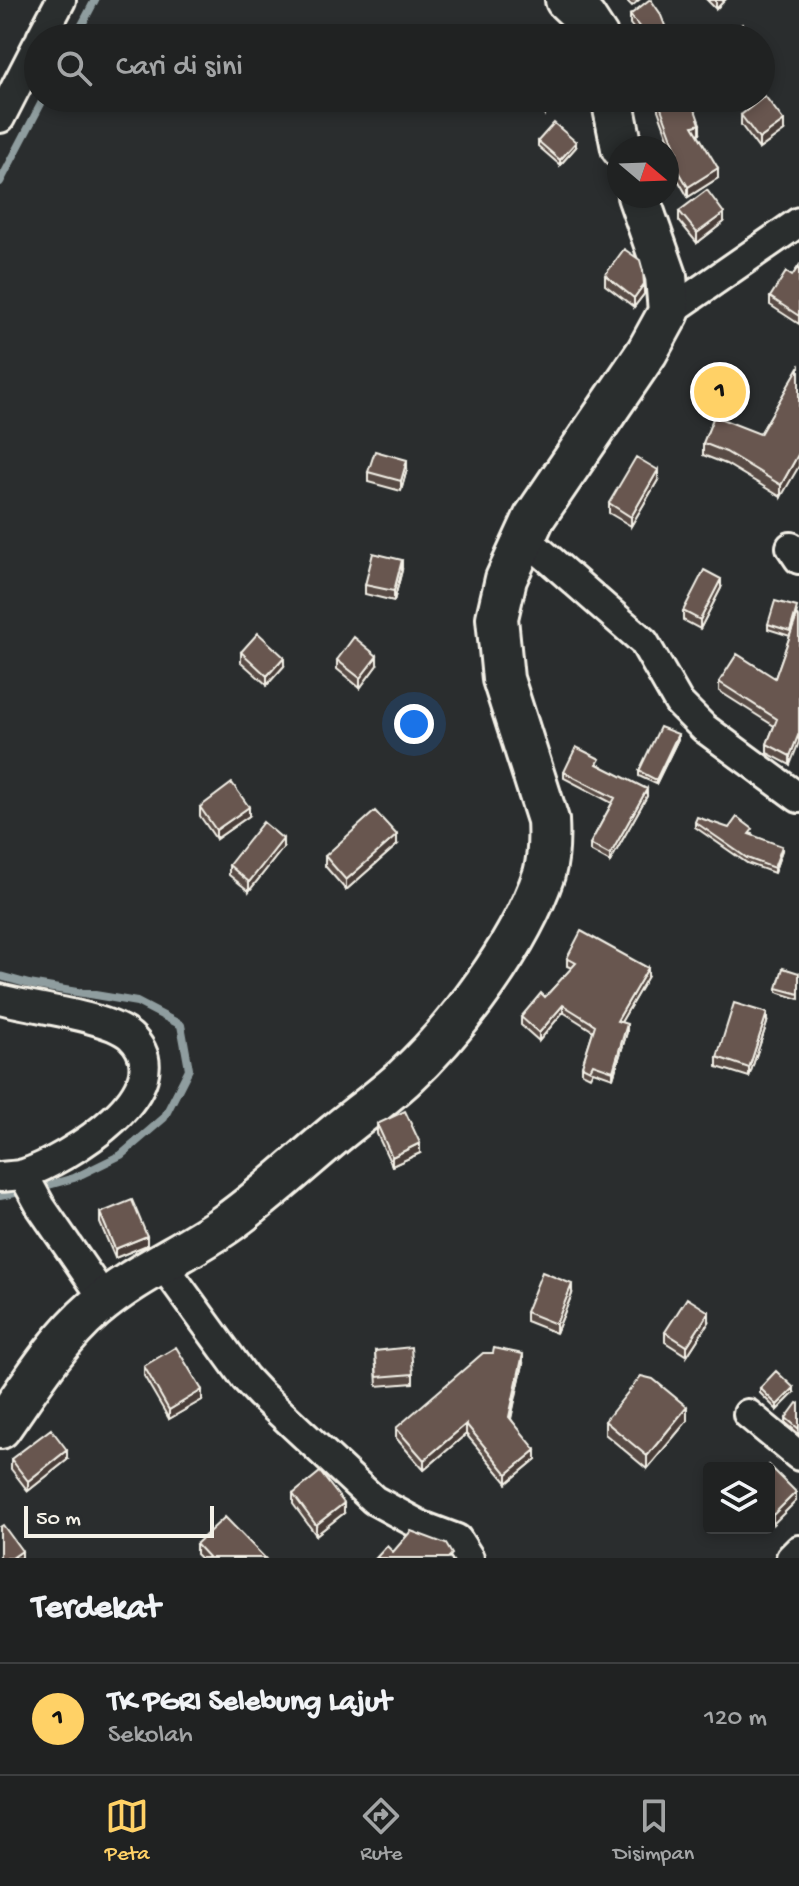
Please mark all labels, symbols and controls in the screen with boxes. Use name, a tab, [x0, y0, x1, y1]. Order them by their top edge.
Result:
search box	[24, 24, 775, 112]
icon: search	[52, 46, 96, 90]
text: Cari di sini	[116, 51, 243, 86]
north arrow	[607, 136, 679, 208]
pin: 1	[694, 362, 746, 422]
your location	[394, 704, 434, 744]
map controls	[703, 1462, 775, 1534]
button: layers	[703, 1462, 775, 1534]
scale bar	[24, 1502, 214, 1538]
text: 50 m	[36, 1507, 81, 1533]
text: Terdekat	[32, 1590, 160, 1630]
text: TK PGRI Selebung Lajut	[108, 1686, 391, 1721]
text: 1	[53, 1704, 63, 1735]
text: 120 m	[704, 1704, 767, 1735]
text: Sekolah	[108, 1721, 193, 1752]
tab: Peta	[105, 1794, 150, 1868]
tab: Rute	[359, 1794, 403, 1868]
tab: Disimpan	[613, 1794, 694, 1868]

